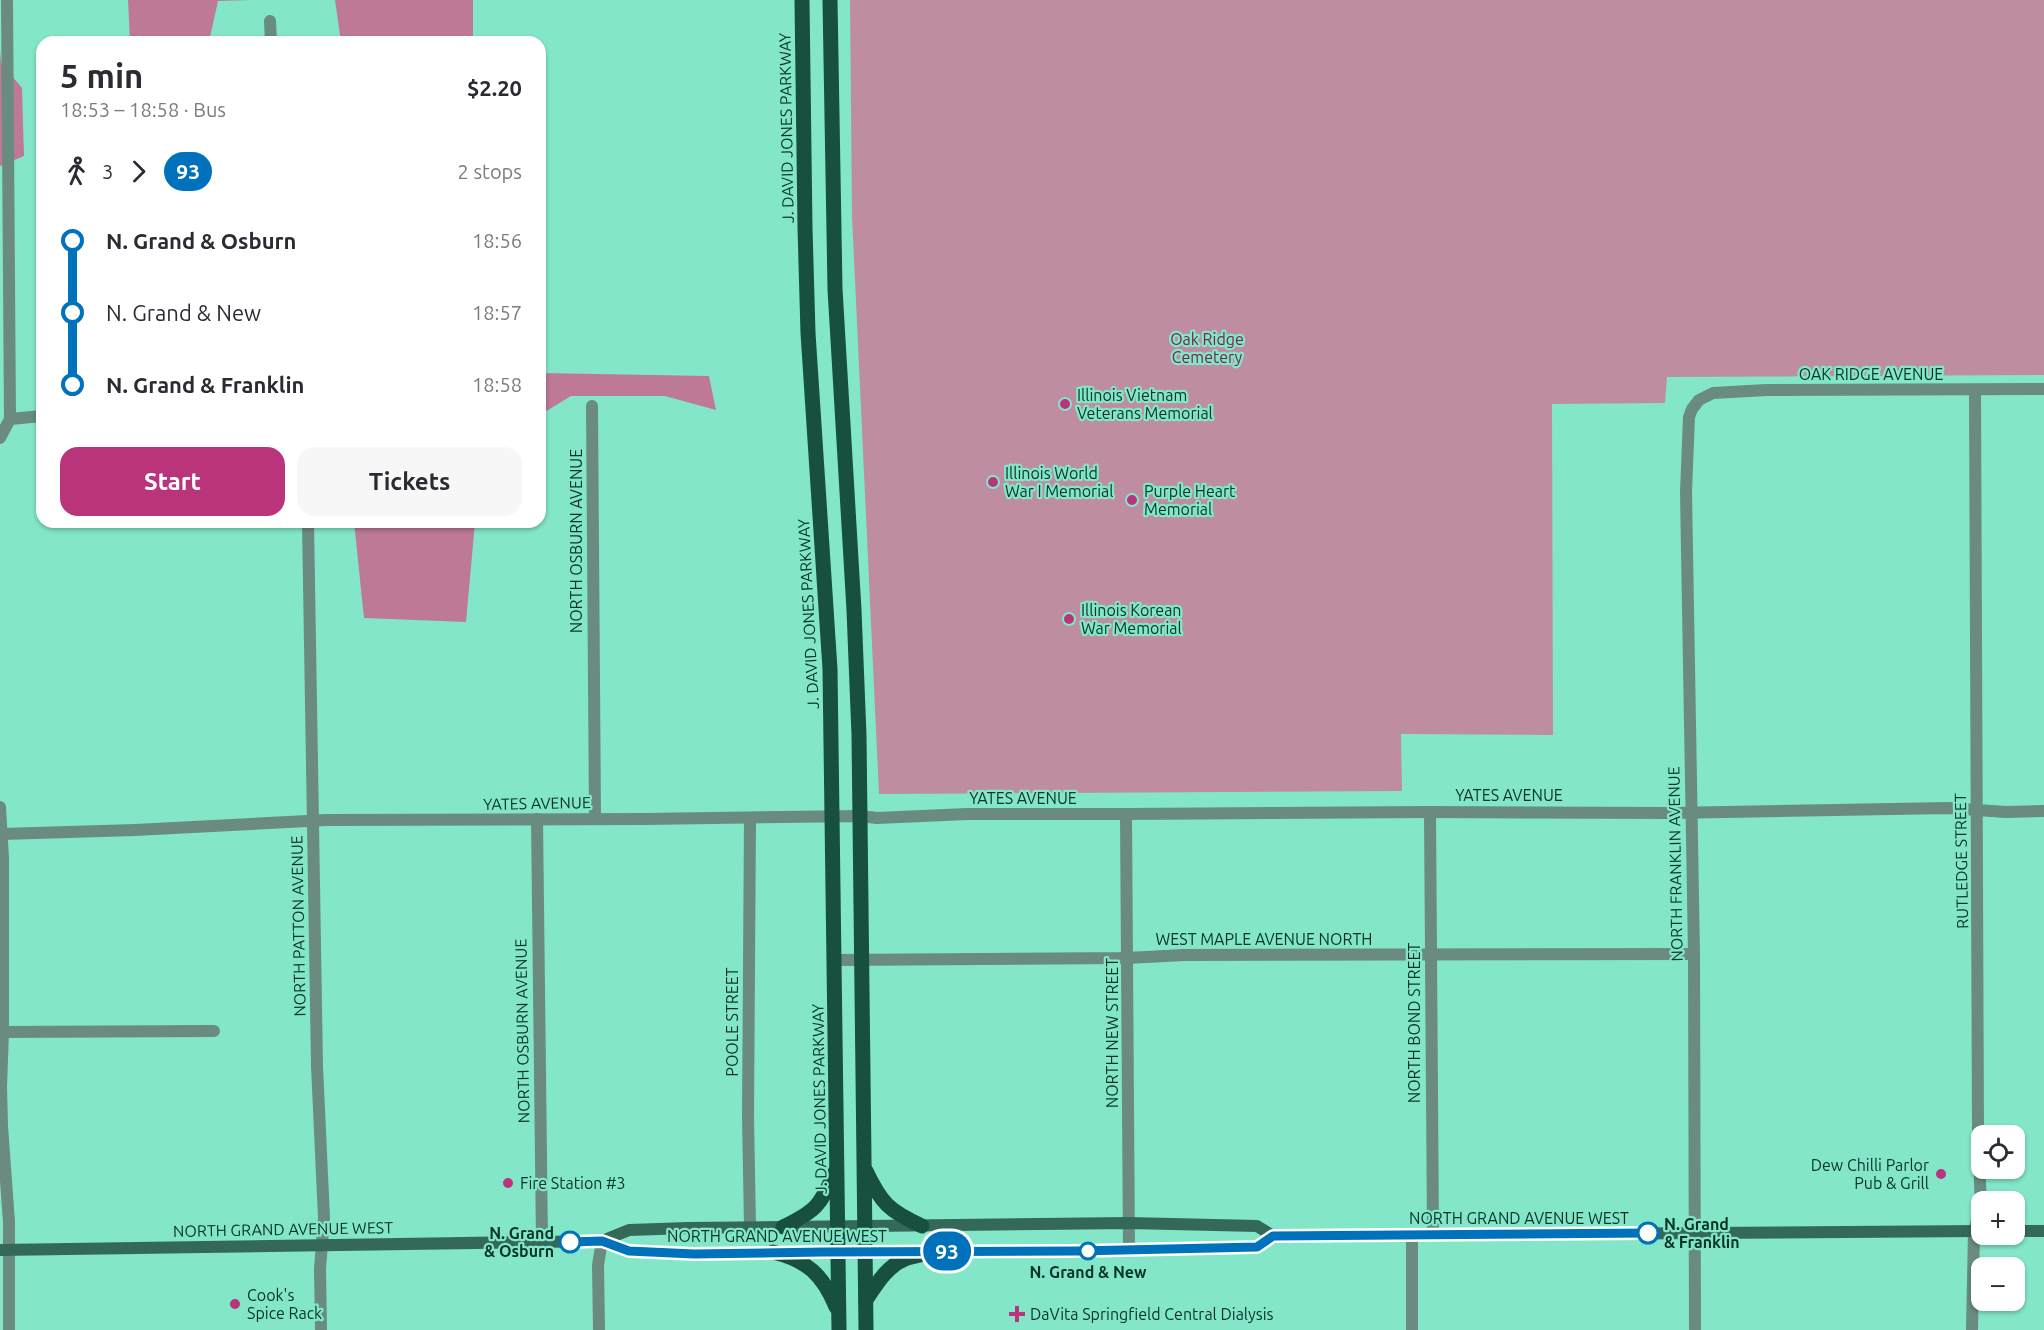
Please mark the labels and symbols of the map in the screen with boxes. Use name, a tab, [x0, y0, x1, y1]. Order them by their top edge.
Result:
street label: J. DAVID JONES PARKWAY	[775, 32, 797, 223]
park label: Oak Ridge Cemetery	[1170, 330, 1244, 366]
street label: OAK RIDGE AVENUE	[1799, 365, 1943, 383]
place label: Illinois Vietnam Veterans Memorial	[1077, 386, 1213, 422]
marker: Illinois Vietnam Veterans Memorial	[1058, 397, 1072, 411]
street label: NORTH OSBURN AVENUE	[567, 449, 585, 633]
place label: Illinois World War I Memorial	[1005, 464, 1113, 500]
marker: Illinois World War I Memorial	[986, 475, 1000, 489]
place label: Purple Heart Memorial	[1144, 482, 1236, 518]
marker: Purple Heart Memorial	[1125, 493, 1139, 507]
street label: J. DAVID JONES PARKWAY	[794, 518, 822, 710]
place label: Illinois Korean War Memorial	[1081, 601, 1182, 637]
marker: Illinois Korean War Memorial	[1062, 612, 1076, 626]
street label: NORTH FRANKLIN AVENUE	[1664, 766, 1686, 962]
street label: YATES AVENUE	[1455, 786, 1563, 804]
street label: YATES AVENUE	[969, 789, 1077, 807]
street label: YATES AVENUE	[483, 793, 591, 813]
street label: RUTLEDGE STREET	[1951, 793, 1971, 929]
street label: NORTH PATTON AVENUE	[287, 835, 309, 1017]
street label: WEST MAPLE AVENUE NORTH	[1156, 930, 1372, 948]
street label: NORTH OSBURN AVENUE	[511, 939, 533, 1123]
street label: NORTH BOND STREET	[1405, 943, 1423, 1103]
street label: NORTH NEW STREET	[1103, 958, 1121, 1108]
street label: POOLE STREET	[723, 967, 741, 1077]
street label: J. DAVID JONES PARKWAY	[808, 1003, 830, 1194]
place label: Dew Chilli Parlor Pub & Grill	[1811, 1156, 1929, 1192]
marker: Dew Chilli Parlor Pub & Grill	[1934, 1167, 1948, 1181]
place label: Fire Station #3	[520, 1174, 626, 1192]
marker: Fire Station #3	[501, 1176, 515, 1190]
street label: NORTH GRAND AVENUE WEST	[1409, 1209, 1629, 1227]
place label: N. Grand & Franklin	[1664, 1215, 1740, 1251]
street label: NORTH GRAND AVENUE WEST	[173, 1218, 393, 1240]
marker: N. Grand & Franklin	[1637, 1222, 1659, 1244]
place label: N. Grand & Osburn	[484, 1224, 554, 1260]
street label: NORTH GRAND AVENUE WEST	[667, 1227, 887, 1245]
marker: N. Grand & Osburn	[559, 1231, 581, 1253]
line badge: 93	[920, 1232, 974, 1270]
marker: N. Grand & New	[1079, 1242, 1097, 1260]
place label: N. Grand & New	[1029, 1263, 1147, 1281]
place label: Cook's Spice Rack	[247, 1286, 322, 1322]
marker: Cook's Spice Rack	[228, 1297, 242, 1311]
marker: DaVita Springfield Central Dialysis	[1008, 1305, 1026, 1323]
place label: DaVita Springfield Central Dialysis	[1030, 1305, 1274, 1323]

